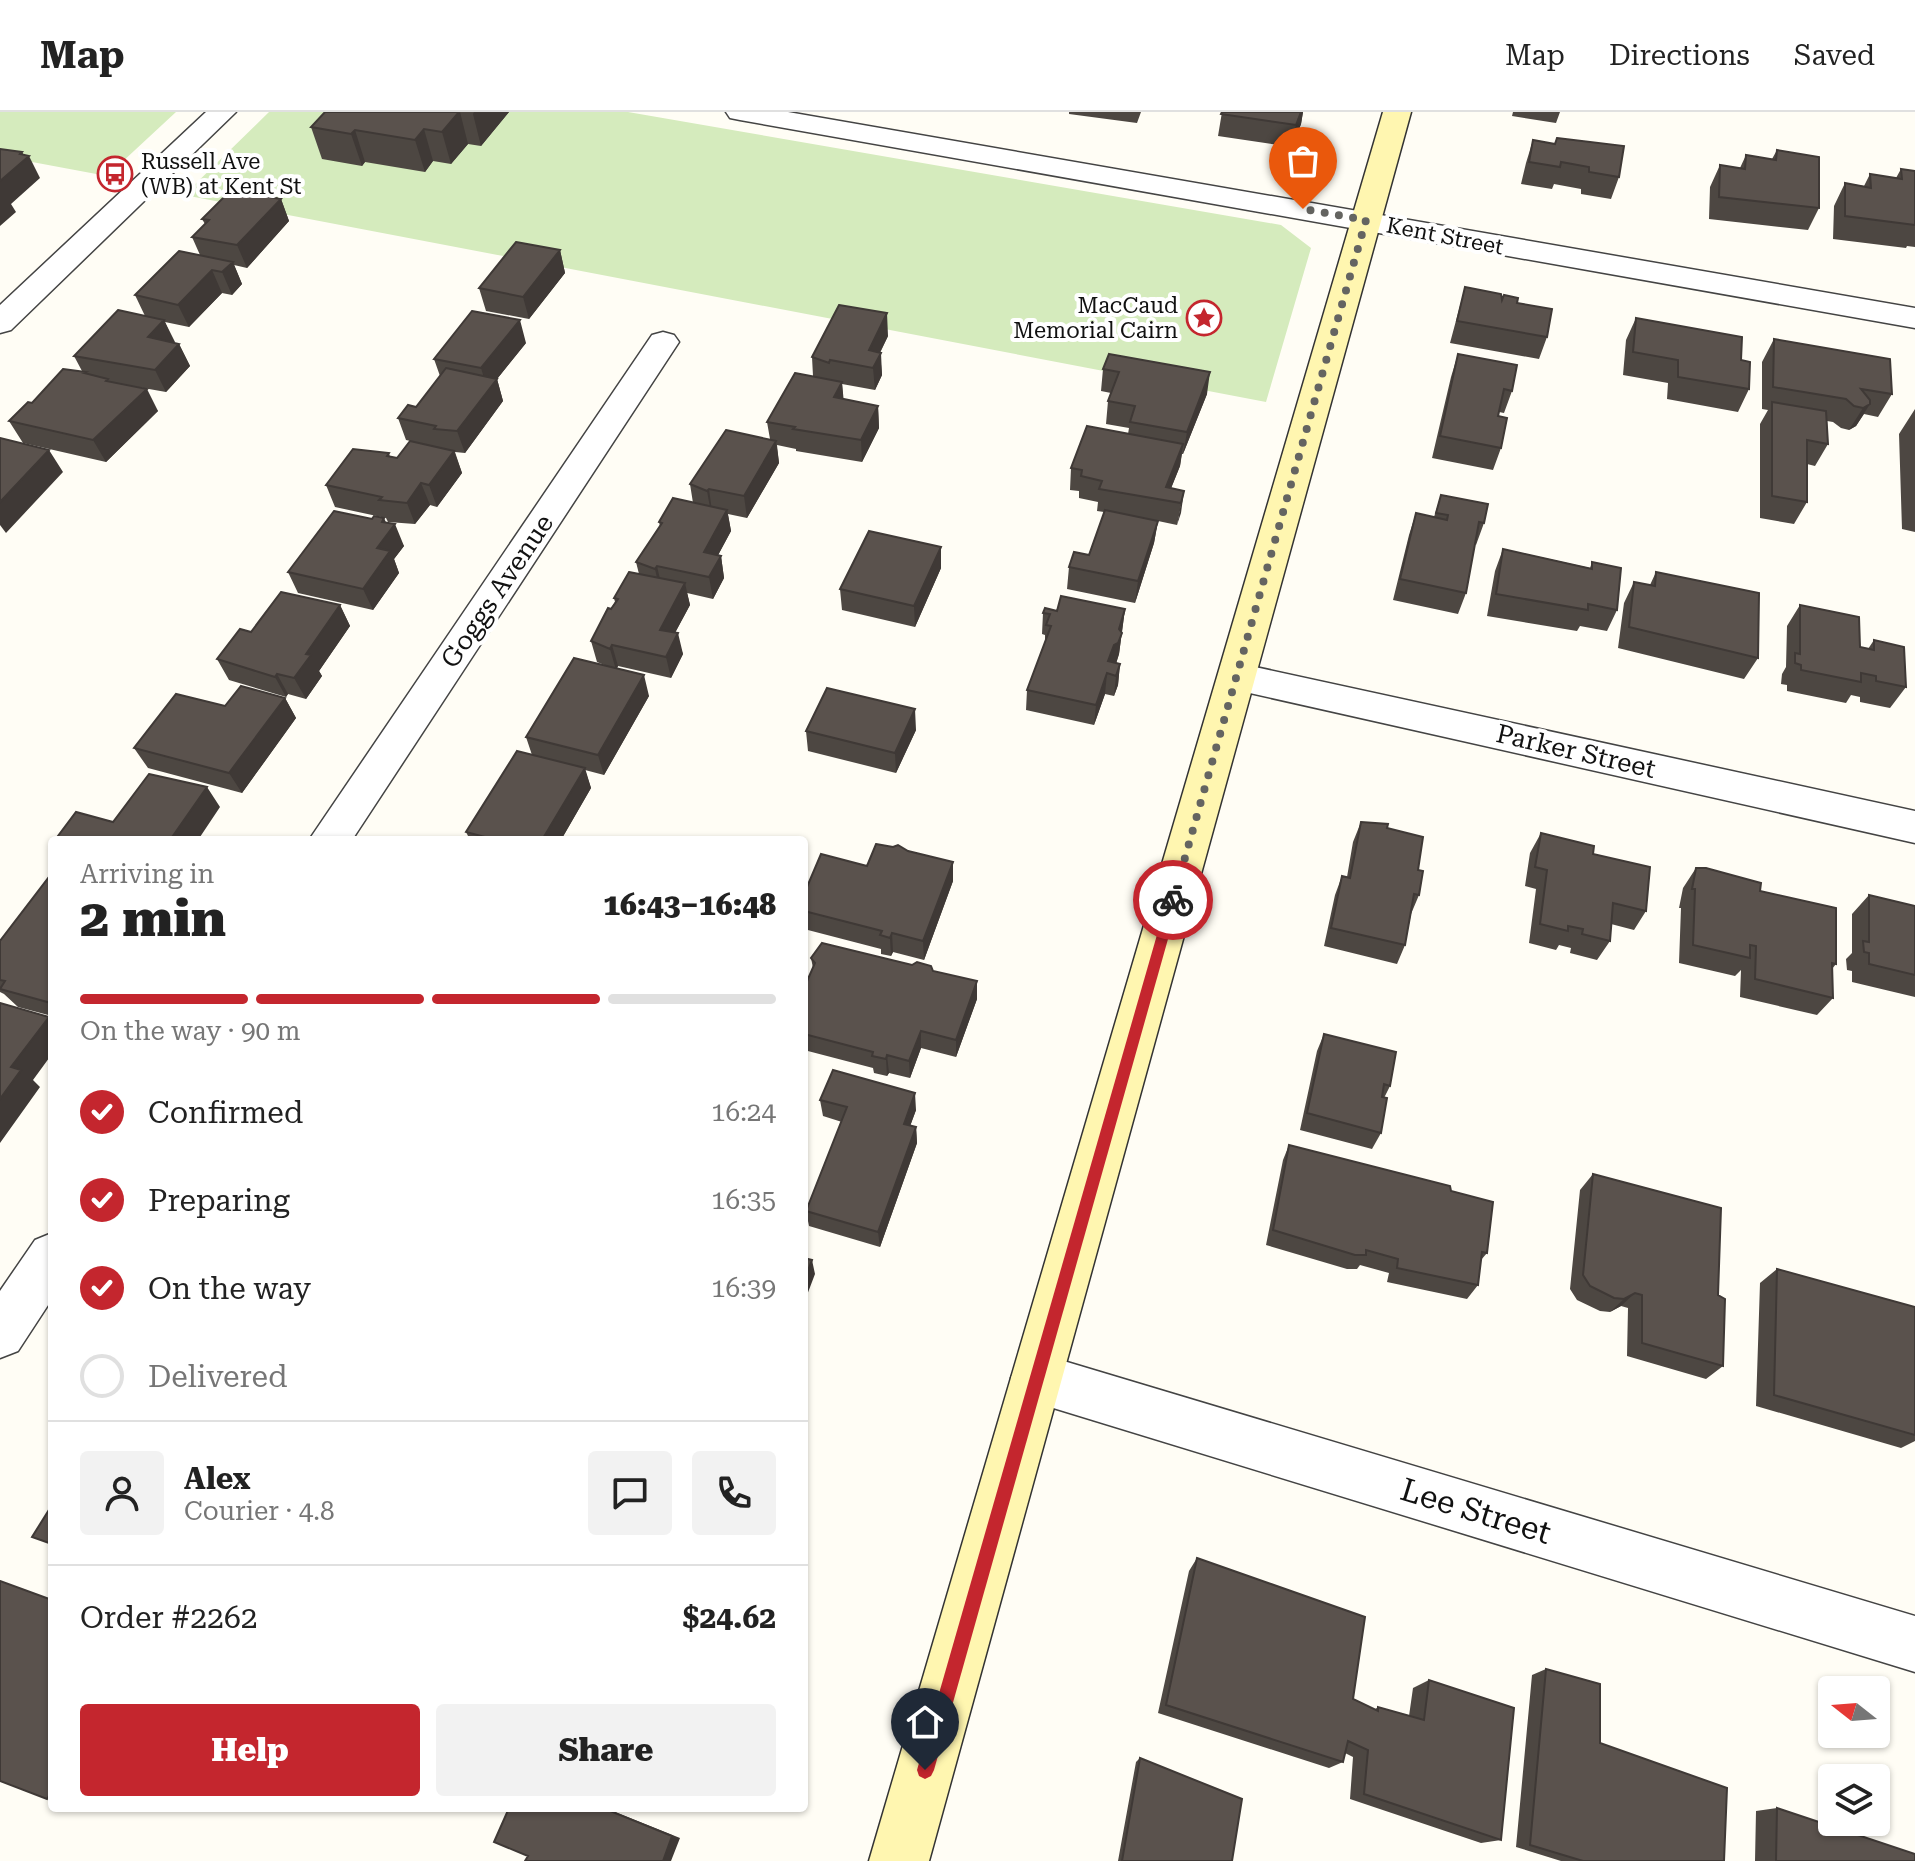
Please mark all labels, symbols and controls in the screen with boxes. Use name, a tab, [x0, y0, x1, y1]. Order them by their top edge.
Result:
text: Map	[40, 33, 125, 77]
text: Map	[1505, 39, 1565, 72]
text: Directions	[1609, 39, 1750, 72]
text: Saved	[1794, 39, 1875, 72]
pin	[1269, 127, 1337, 209]
icon: bag	[1281, 139, 1325, 183]
place label: Russell Ave (WB) at Kent St	[141, 149, 302, 199]
bus stop icon: Russell Ave (WB) at Kent St	[96, 155, 134, 193]
street label: Kent Street	[1384, 212, 1506, 260]
place label: MacCaud Memorial Cairn	[1013, 293, 1178, 343]
place icon: MacCaud Memorial Cairn	[1185, 299, 1223, 337]
street label: Goggs Avenue	[435, 509, 559, 673]
street label: Parker Street	[1493, 718, 1659, 784]
text: Arriving in	[80, 859, 214, 889]
courier	[1133, 860, 1213, 940]
icon: bike	[1151, 878, 1195, 922]
text: 16:43–16:48	[603, 887, 776, 922]
text: 2 min	[80, 888, 226, 949]
text: On the way · 90 m	[80, 1016, 300, 1046]
icon: check	[80, 1090, 124, 1134]
text: Confirmed	[148, 1095, 303, 1130]
text: 16:24	[711, 1097, 776, 1127]
icon: check	[80, 1178, 124, 1222]
text: Preparing	[148, 1183, 290, 1218]
text: 16:35	[711, 1185, 776, 1215]
icon: check	[80, 1266, 124, 1310]
text: On the way	[148, 1271, 311, 1306]
text: 16:39	[711, 1273, 776, 1303]
text: Delivered	[148, 1359, 287, 1394]
button: person	[80, 1451, 164, 1535]
button: chat	[588, 1451, 672, 1535]
button: phone	[692, 1451, 776, 1535]
text: Alex	[184, 1461, 251, 1496]
street label: Lee Street	[1396, 1470, 1556, 1552]
text: Courier · 4.8	[184, 1496, 334, 1526]
text: Order #2262	[80, 1600, 258, 1635]
text: $24.62	[683, 1600, 776, 1635]
north arrow	[1818, 1676, 1890, 1748]
map controls	[1818, 1676, 1890, 1836]
pin	[891, 1688, 959, 1770]
icon: home	[903, 1700, 947, 1744]
button: Help	[80, 1704, 420, 1796]
button: Share	[436, 1704, 776, 1796]
button: layers	[1818, 1764, 1890, 1836]

